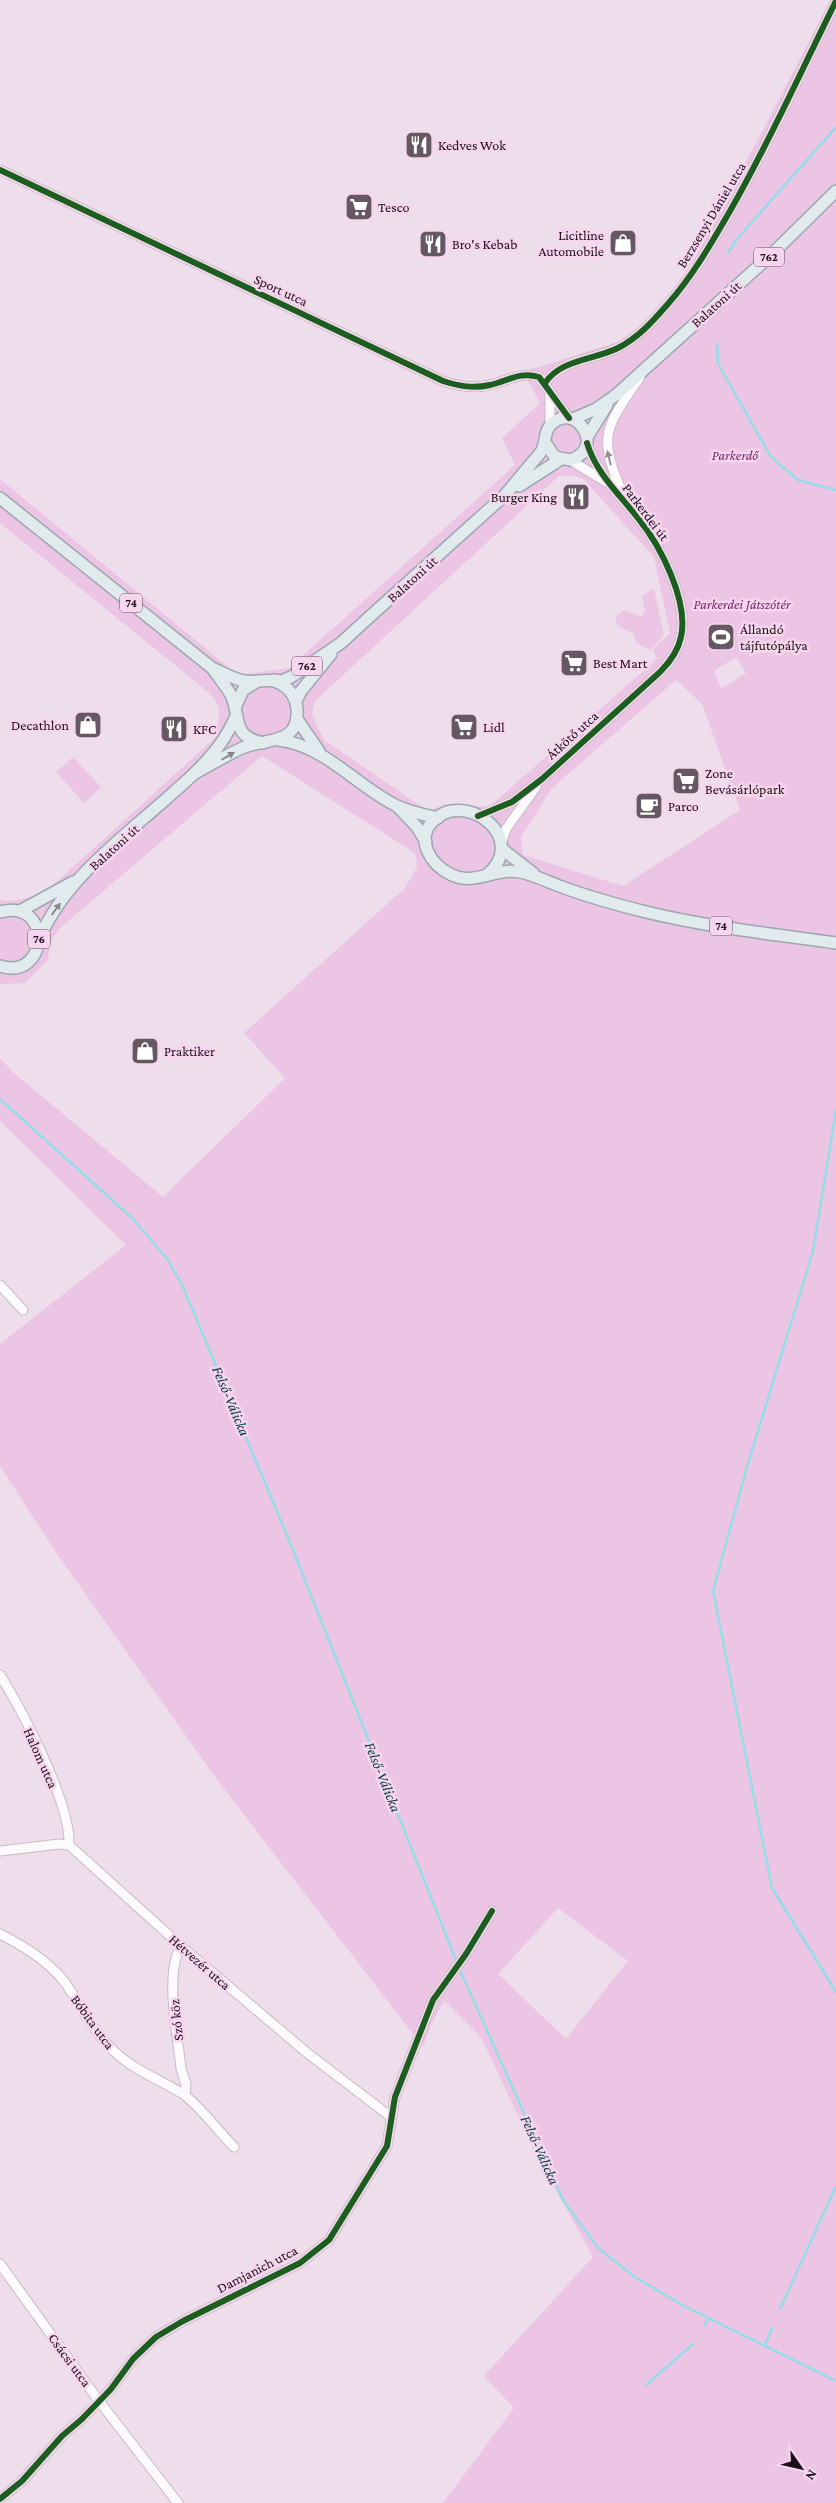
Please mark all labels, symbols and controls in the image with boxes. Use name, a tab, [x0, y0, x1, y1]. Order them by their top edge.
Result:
restaurant icon: Kedves Wok	[404, 130, 434, 160]
place label: Kedves Wok	[438, 137, 506, 153]
street label: Berzsenyi Dániel utca	[673, 159, 749, 271]
supermarket icon: Tesco	[344, 192, 374, 222]
place label: Tesco	[378, 199, 409, 215]
place label: Licitline Automobile	[538, 227, 604, 259]
shop icon: Licitline Automobile	[608, 228, 638, 258]
restaurant icon: Bro's Kebab	[418, 229, 448, 259]
place label: Bro's Kebab	[452, 236, 517, 252]
road number: 762	[754, 248, 784, 266]
street label: Sport utca	[252, 271, 311, 310]
street label: Balatoni út	[688, 277, 745, 331]
park label: Parkerdő	[712, 447, 759, 463]
one-way arrow	[605, 451, 613, 466]
street label: Parkerdei út	[619, 480, 673, 544]
restaurant icon: Burger King	[561, 482, 591, 512]
place label: Burger King	[491, 489, 557, 505]
street label: Balatoni út	[384, 552, 441, 606]
road number: 74	[120, 594, 142, 612]
park label: Parkerdei Játszótér	[693, 596, 792, 612]
place label: Állandó tájfutópálya	[740, 621, 808, 654]
sports icon: Állandó tájfutópálya	[706, 622, 736, 652]
supermarket icon: Best Mart	[559, 648, 589, 678]
place label: Best Mart	[593, 655, 648, 671]
road number: 762	[292, 656, 322, 676]
street label: Átkötő utca	[543, 707, 602, 762]
shop icon: Decathlon	[73, 710, 103, 740]
supermarket icon: Lidl	[449, 712, 479, 742]
restaurant icon: KFC	[159, 714, 189, 744]
place label: Decathlon	[11, 717, 69, 733]
place label: Lidl	[483, 719, 505, 735]
place label: KFC	[193, 721, 216, 737]
one-way arrow	[222, 751, 235, 760]
place label: Zone Bevásárlópark	[705, 765, 785, 797]
supermarket icon: Zone Bevásárlópark	[671, 766, 701, 796]
cafe icon: Parco	[634, 791, 664, 821]
place label: Parco	[668, 798, 699, 814]
street label: Balatoni út	[86, 820, 143, 874]
one-way arrow	[51, 902, 61, 915]
road number: 74	[710, 916, 732, 936]
road number: 76	[28, 930, 50, 949]
shop icon: Praktiker	[130, 1036, 160, 1066]
place label: Praktiker	[164, 1043, 215, 1059]
water label: Felső-Válicka	[209, 1364, 253, 1438]
street label: Halom utca	[21, 1725, 62, 1791]
water label: Felső-Válicka	[362, 1740, 404, 1814]
street label: Hétvezér utca	[166, 1931, 234, 1993]
street label: Bóbita utca	[68, 1992, 118, 2053]
street label: Szó köz	[166, 1998, 186, 2041]
water label: Felső-Válicka	[518, 2113, 562, 2187]
street label: Damjanich utca	[214, 2242, 301, 2297]
street label: Csácsi utca	[45, 2330, 95, 2390]
north arrow	[776, 2443, 826, 2493]
text: N	[802, 2467, 821, 2484]

